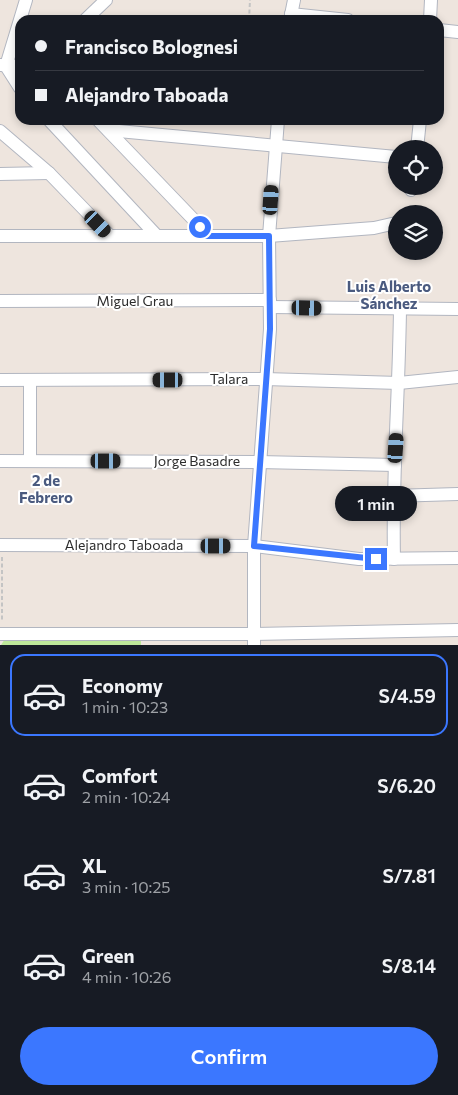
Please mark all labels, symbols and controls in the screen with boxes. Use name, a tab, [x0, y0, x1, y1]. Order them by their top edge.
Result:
text: Francisco Bolognesi	[65, 35, 238, 58]
text: Alejandro Taboada	[65, 83, 229, 106]
map controls	[388, 140, 443, 260]
button: locate	[388, 140, 443, 195]
car	[262, 185, 279, 215]
button: layers	[388, 205, 443, 260]
car	[82, 208, 113, 240]
route start	[189, 216, 211, 238]
district label: Luis Alberto Sánchez	[347, 277, 431, 312]
street label: Miguel Grau	[97, 292, 173, 309]
car	[291, 300, 322, 316]
street label: Talara	[210, 370, 248, 387]
car	[153, 373, 183, 388]
car	[387, 433, 404, 463]
street label: Jorge Basadre	[154, 452, 240, 469]
car	[91, 454, 121, 469]
district label: 2 de Febrero	[19, 471, 73, 506]
callout: 1 min	[335, 486, 417, 522]
text: 1 min	[357, 494, 395, 513]
street label: Alejandro Taboada	[65, 536, 183, 553]
car	[201, 539, 231, 554]
route end	[365, 548, 387, 570]
icon: car	[22, 673, 67, 718]
text: Economy	[82, 674, 163, 697]
text: S/4.59	[379, 684, 436, 707]
text: 1 min · 10:23	[82, 697, 168, 716]
icon: car	[22, 763, 67, 808]
text: Comfort	[82, 764, 158, 787]
text: S/6.20	[377, 774, 436, 797]
text: 2 min · 10:24	[82, 787, 170, 806]
icon: car	[22, 853, 67, 898]
text: XL	[82, 854, 107, 877]
text: S/7.81	[383, 864, 436, 887]
text: 3 min · 10:25	[82, 877, 170, 896]
icon: car	[22, 943, 67, 988]
text: Green	[82, 944, 134, 967]
text: S/8.14	[382, 954, 436, 977]
text: 4 min · 10:26	[82, 967, 171, 986]
button: Confirm	[20, 1027, 438, 1085]

